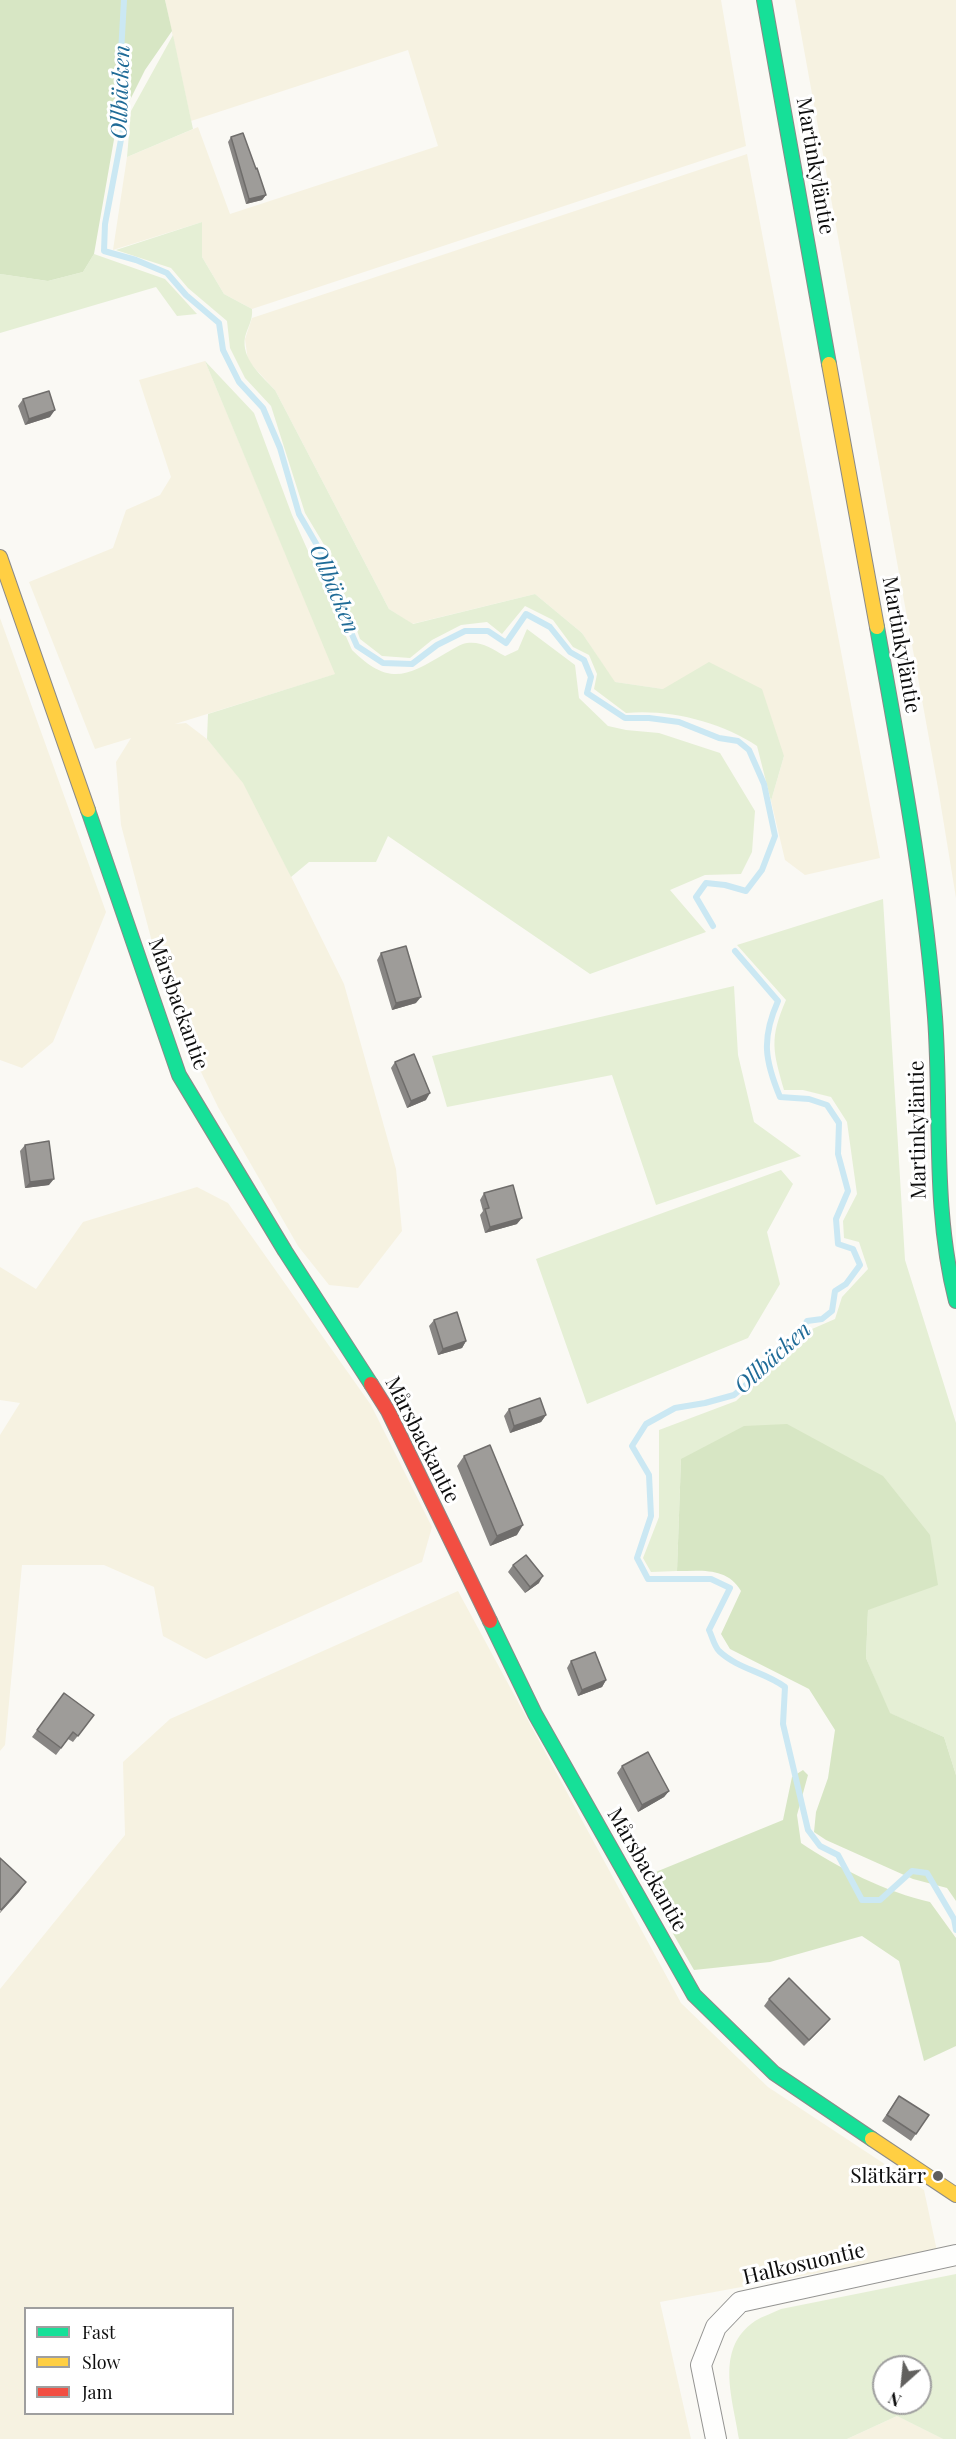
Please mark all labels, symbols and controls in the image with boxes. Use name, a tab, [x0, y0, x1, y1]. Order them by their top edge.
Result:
water label: Ollbäcken	[106, 45, 136, 139]
street label: Martinkyläntie	[791, 95, 839, 237]
water label: Ollbäcken	[304, 541, 364, 637]
street label: Martinkyläntie	[877, 574, 925, 716]
street label: Mårsbackantie	[142, 935, 214, 1073]
street label: Martinkyläntie	[904, 1060, 932, 1200]
water label: Ollbäcken	[729, 1317, 817, 1399]
street label: Mårsbackantie	[379, 1373, 465, 1507]
street label: Mårsbackantie	[601, 1804, 693, 1936]
place label: Slätkärr	[850, 2163, 926, 2189]
marker: Slätkärr	[931, 2169, 945, 2183]
street label: Halkosuontie	[740, 2238, 868, 2290]
legend	[24, 2307, 234, 2415]
text: Fast	[82, 2320, 115, 2344]
text: Slow	[82, 2350, 120, 2374]
north arrow	[872, 2355, 932, 2415]
text: Jam	[82, 2380, 112, 2404]
text: N	[885, 2388, 904, 2412]

